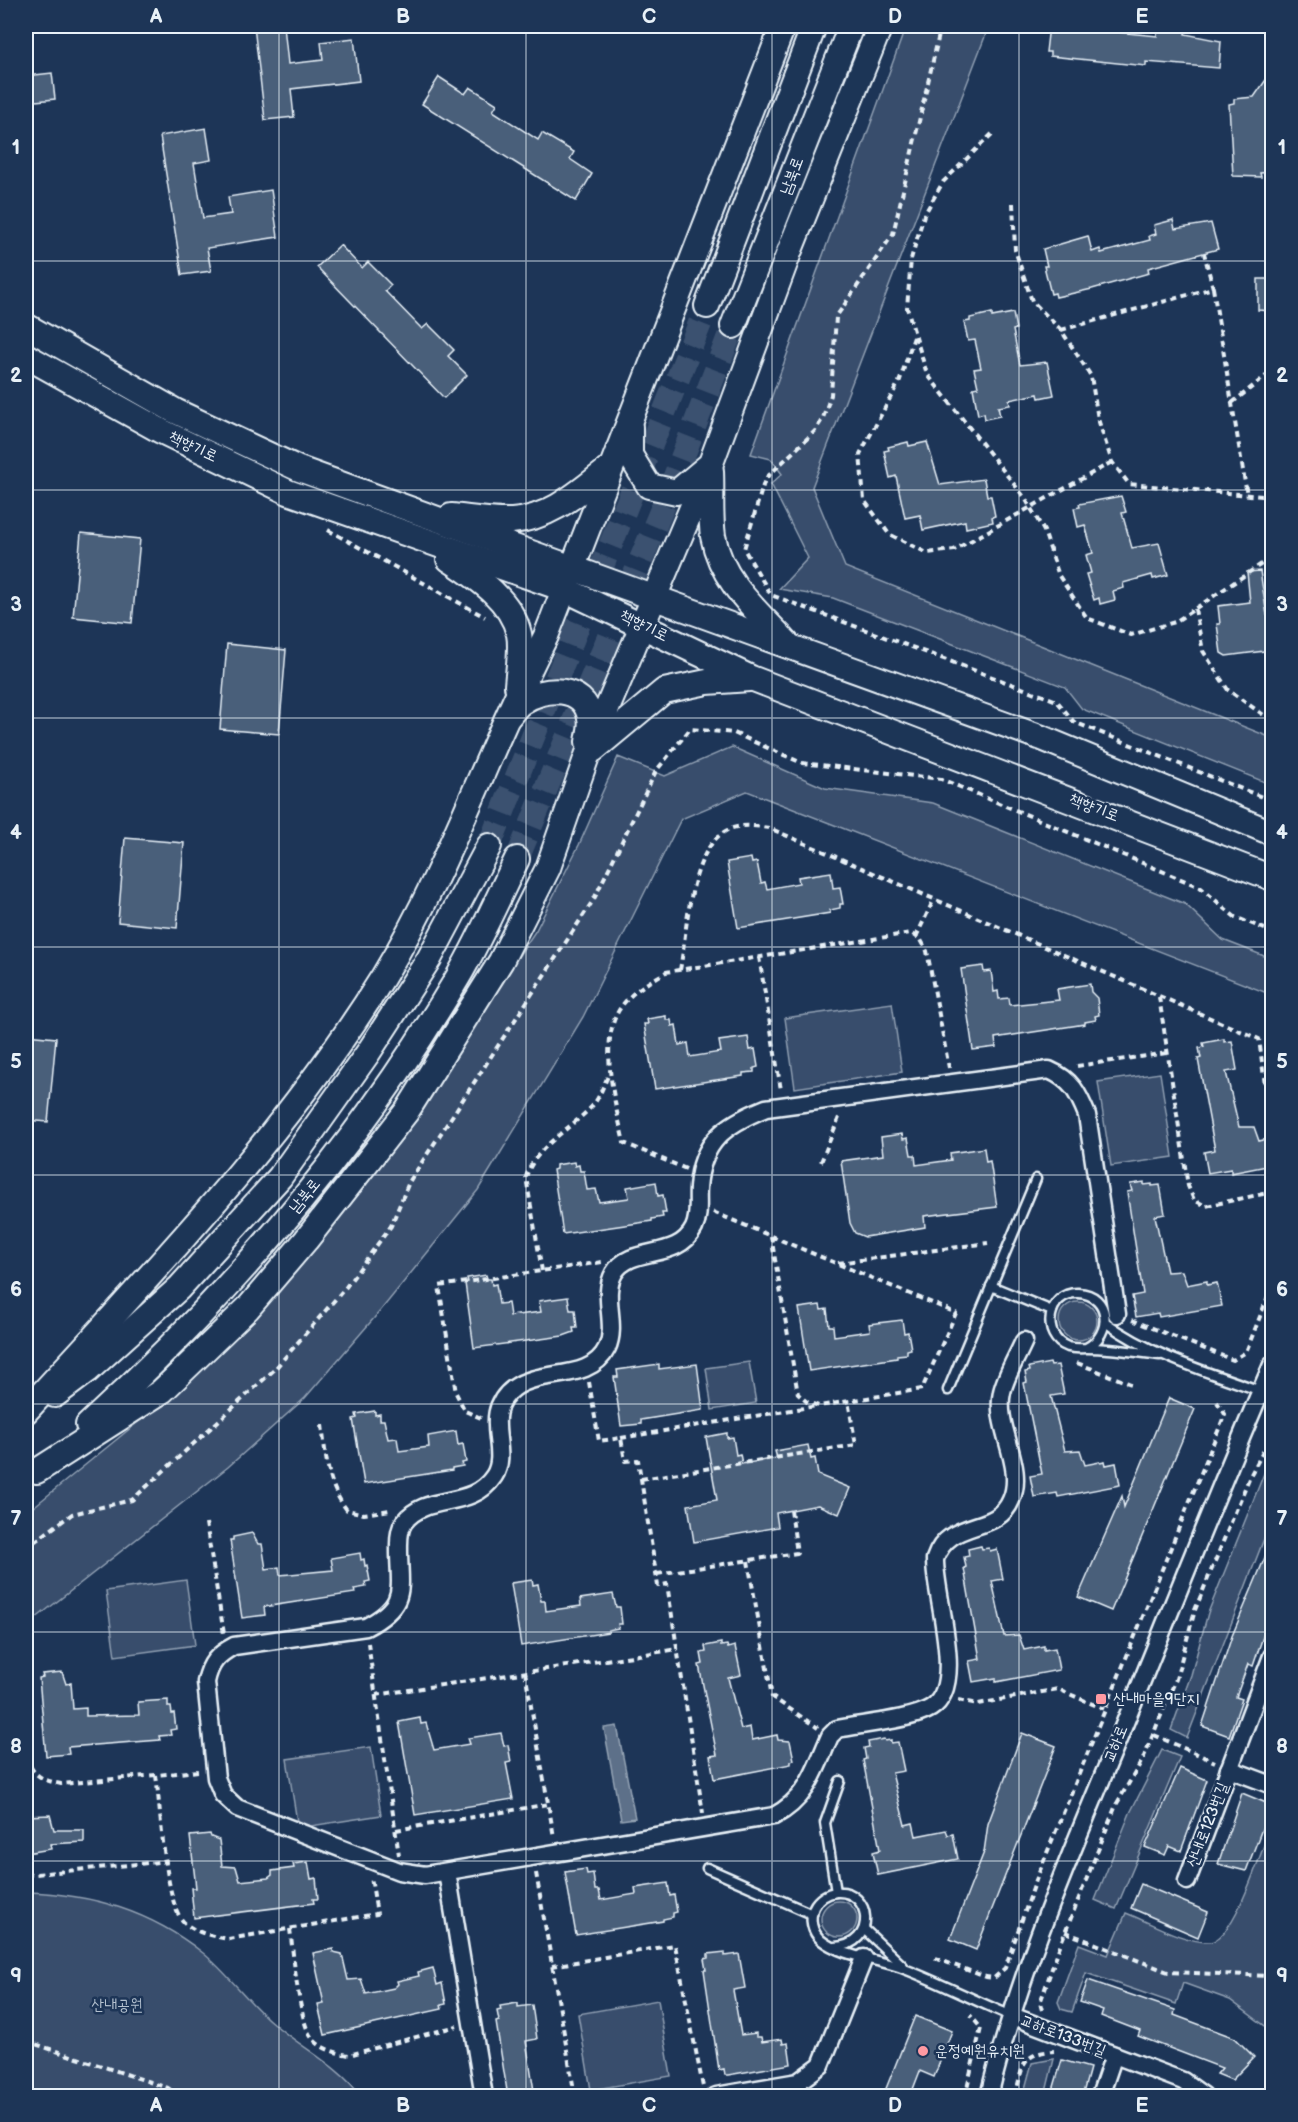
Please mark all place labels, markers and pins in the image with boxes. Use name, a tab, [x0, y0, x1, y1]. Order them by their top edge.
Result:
place label: 산내마을9단지	[1113, 1690, 1200, 1709]
marker: 산내마을9단지	[1094, 1692, 1108, 1706]
place label: 운정예원유치원	[935, 2042, 1025, 2061]
marker: 운정예원유치원	[916, 2044, 930, 2058]

